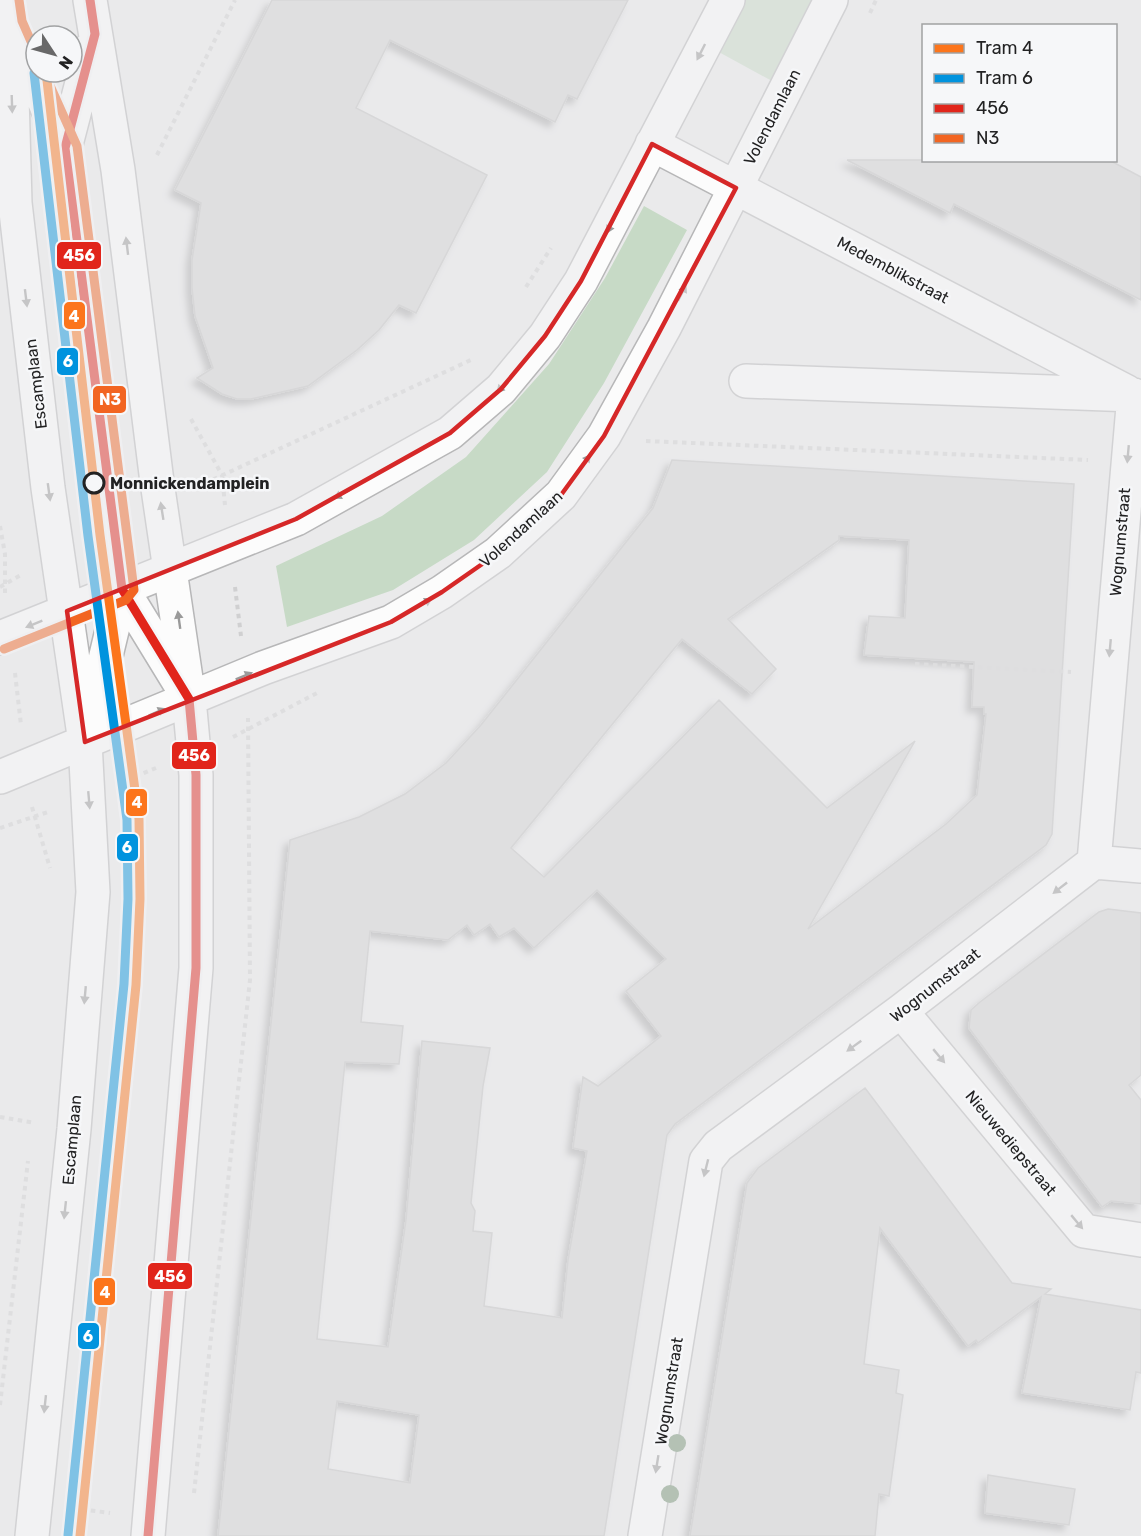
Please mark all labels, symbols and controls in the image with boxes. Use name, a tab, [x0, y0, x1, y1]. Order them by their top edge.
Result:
north arrow	[24, 24, 84, 84]
legend	[922, 24, 1117, 162]
text: Tram 4	[976, 37, 1033, 59]
one-way arrow	[696, 44, 706, 61]
text: N	[55, 52, 77, 73]
street label: Volendamlaan	[740, 66, 804, 168]
text: Tram 6	[976, 67, 1033, 89]
one-way arrow	[8, 94, 17, 113]
text: 456	[976, 97, 1009, 119]
text: N3	[976, 127, 999, 149]
one-way arrow	[606, 216, 615, 233]
street label: Medemblikstraat	[834, 233, 952, 307]
one-way arrow	[122, 237, 132, 256]
line badge: 456	[56, 241, 102, 270]
text: 456	[63, 246, 95, 265]
one-way arrow	[677, 285, 687, 302]
one-way arrow	[21, 288, 31, 307]
line badge: 4	[63, 301, 86, 330]
text: 4	[69, 307, 80, 326]
street label: Escamplaan	[21, 338, 51, 430]
line badge: 6	[56, 347, 79, 376]
text: 6	[63, 352, 73, 371]
one-way arrow	[496, 379, 510, 394]
line badge: N3	[92, 385, 127, 414]
text: N3	[99, 390, 121, 409]
one-way arrow	[1123, 444, 1133, 463]
one-way arrow	[579, 455, 591, 471]
marker: Monnickendamplein	[83, 472, 105, 494]
place label: Monnickendamplein	[110, 474, 270, 493]
one-way arrow	[44, 482, 53, 501]
street label: Volendamlaan	[476, 487, 566, 571]
street label: Wognumstraat	[1106, 487, 1134, 597]
one-way arrow	[333, 489, 350, 499]
one-way arrow	[157, 502, 166, 521]
one-way arrow	[416, 598, 433, 608]
one-way arrow	[174, 610, 183, 629]
one-way arrow	[24, 619, 42, 629]
one-way arrow	[1105, 638, 1115, 657]
one-way arrow	[235, 671, 253, 681]
one-way arrow	[148, 707, 166, 717]
line badge: 456	[171, 741, 217, 770]
text: 456	[178, 746, 210, 765]
line badge: 4	[125, 788, 148, 817]
one-way arrow	[85, 791, 94, 810]
text: 4	[132, 793, 143, 812]
line badge: 6	[116, 833, 139, 862]
text: 6	[122, 838, 132, 857]
one-way arrow	[1052, 882, 1067, 894]
street label: Wognumstraat	[886, 944, 984, 1026]
one-way arrow	[80, 986, 90, 1005]
one-way arrow	[847, 1039, 862, 1051]
one-way arrow	[932, 1048, 945, 1064]
street label: Nieuwediepstraat	[962, 1087, 1060, 1199]
street label: Escamplaan	[59, 1094, 85, 1186]
one-way arrow	[701, 1159, 711, 1177]
one-way arrow	[60, 1201, 70, 1220]
one-way arrow	[1070, 1214, 1083, 1229]
line badge: 456	[147, 1262, 193, 1290]
text: 456	[154, 1267, 186, 1286]
line badge: 4	[93, 1277, 116, 1306]
text: 4	[100, 1283, 111, 1302]
line badge: 6	[77, 1322, 100, 1350]
text: 6	[83, 1327, 93, 1346]
street label: Wognumstraat	[651, 1336, 687, 1446]
one-way arrow	[40, 1395, 50, 1414]
one-way arrow	[653, 1454, 662, 1473]

